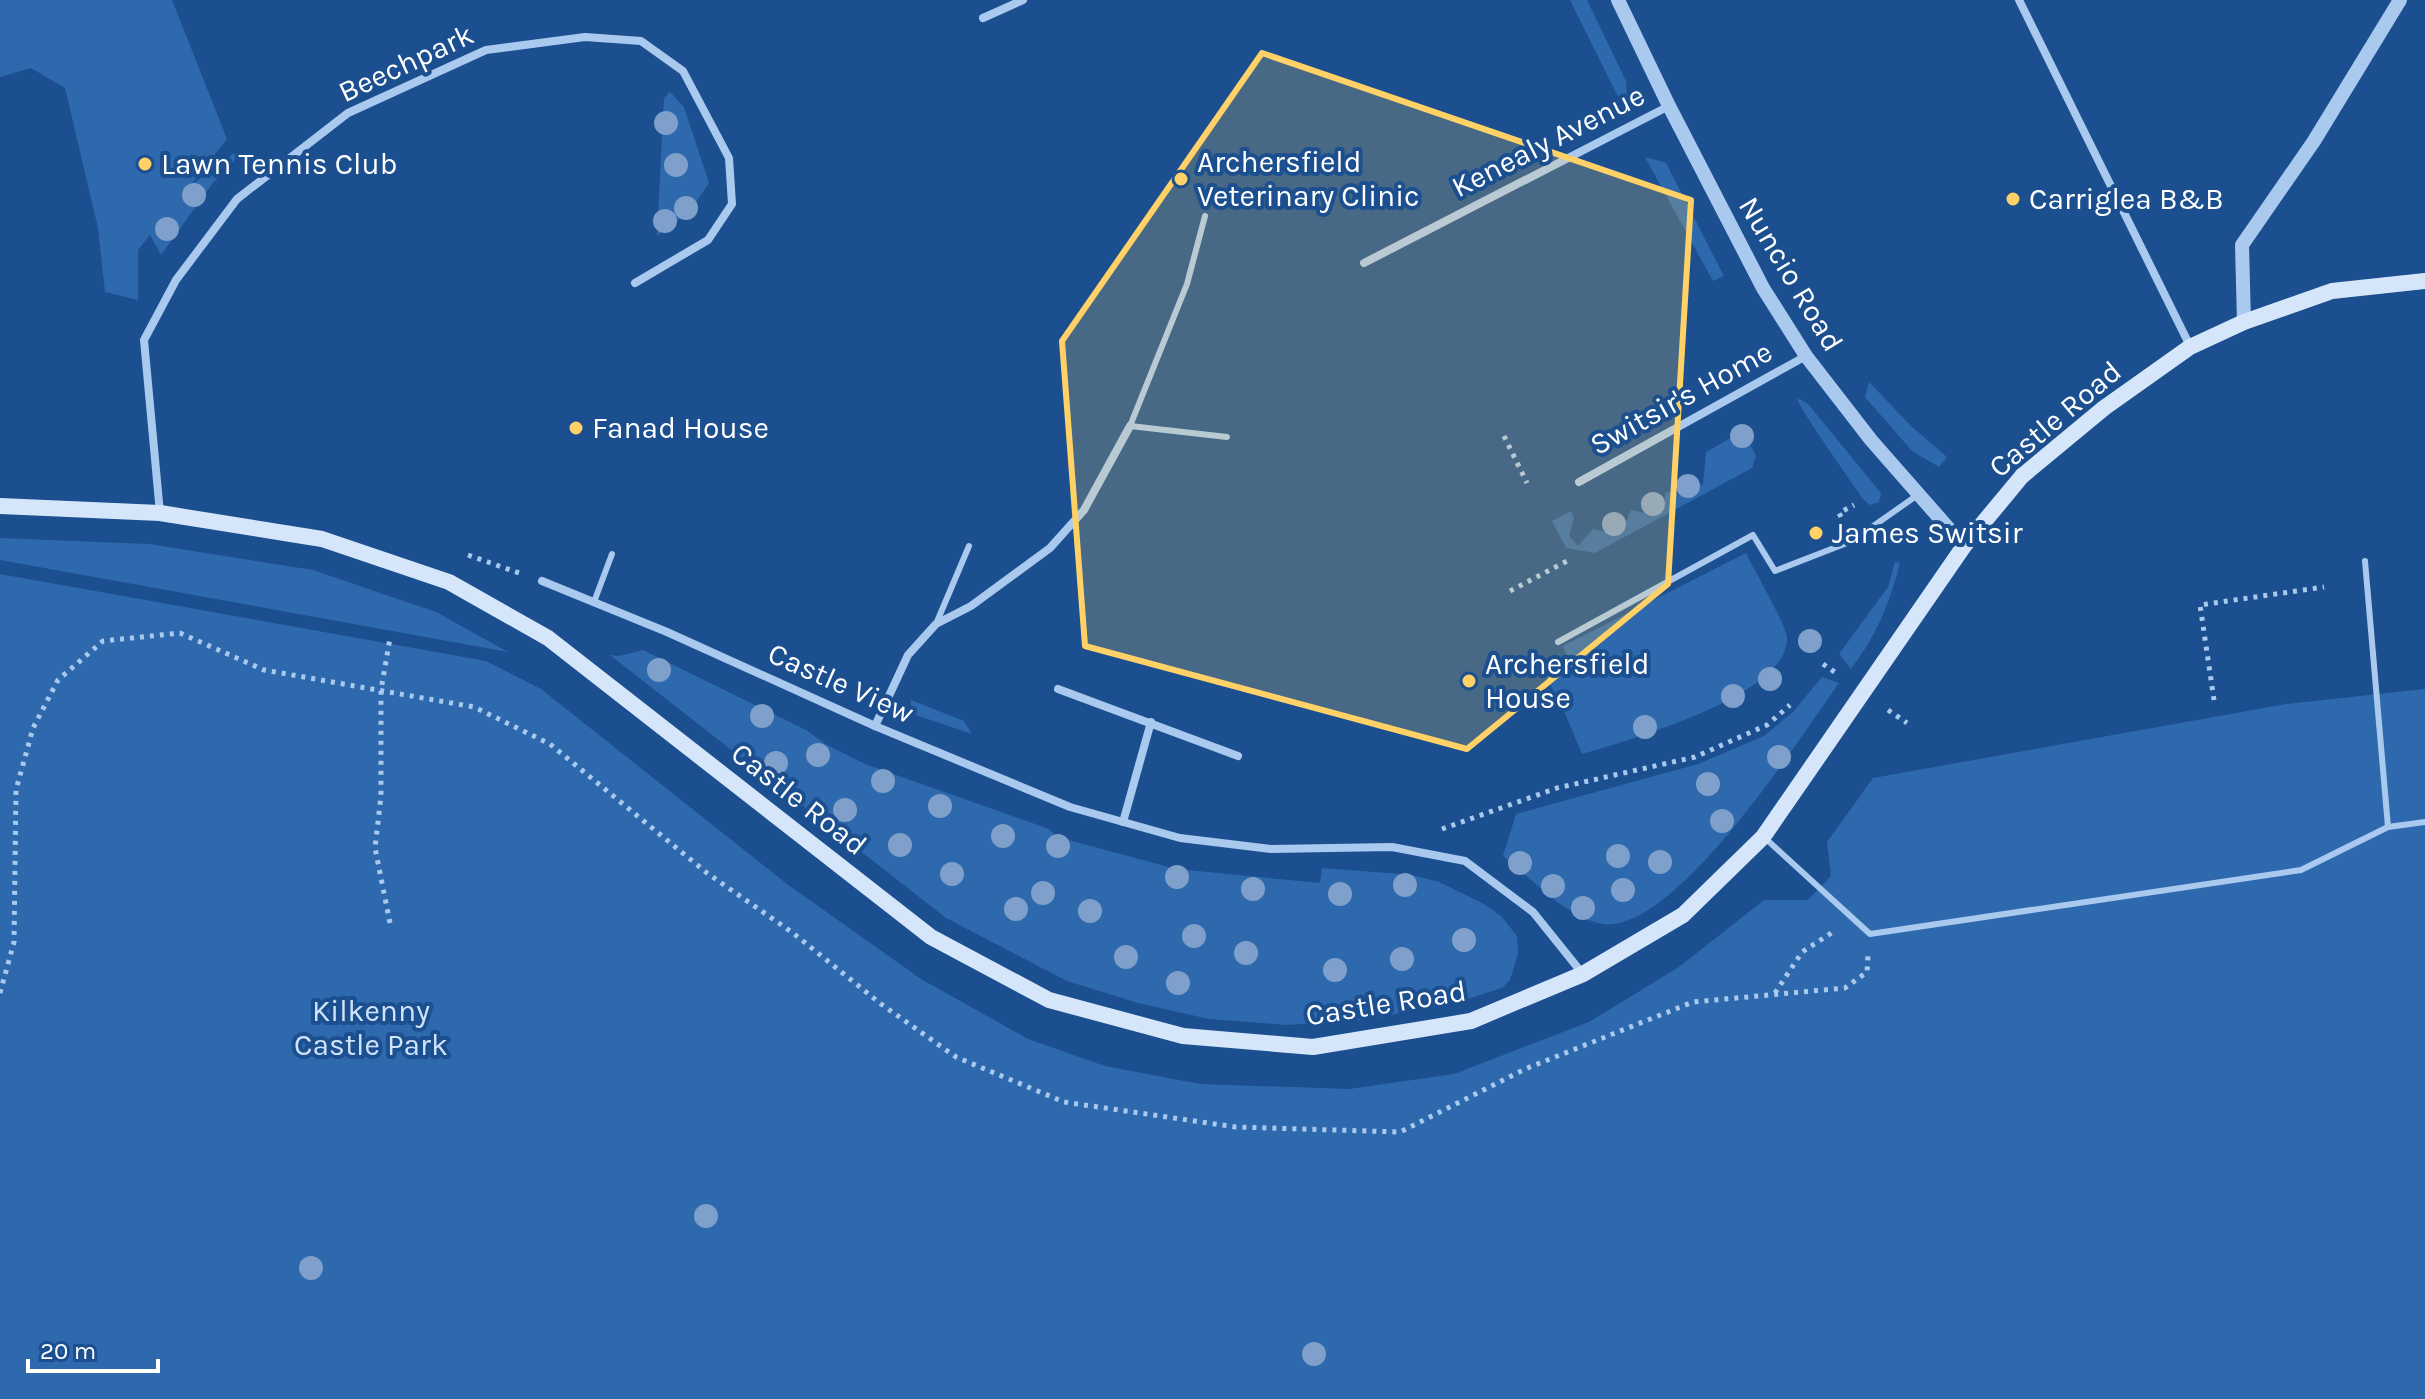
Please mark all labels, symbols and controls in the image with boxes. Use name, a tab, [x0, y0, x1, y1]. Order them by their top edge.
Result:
street label: Beechpark	[333, 16, 479, 110]
street label: Kenealy Avenue	[1445, 77, 1651, 205]
place label: Archersfield Veterinary Clinic	[1197, 144, 1420, 214]
place label: Lawn Tennis Club	[161, 146, 397, 182]
marker: Lawn Tennis Club	[136, 155, 154, 173]
marker: Archersfield Veterinary Clinic	[1172, 170, 1190, 188]
place label: Carriglea B&B	[2029, 181, 2224, 217]
street label: Nuncio Road	[1731, 190, 1851, 358]
marker: Carriglea B&B	[2004, 190, 2022, 208]
street label: Switsir's Home	[1584, 333, 1778, 463]
street label: Castle Road	[1981, 353, 2129, 485]
place label: Fanad House	[592, 410, 769, 446]
marker: Fanad House	[567, 419, 585, 437]
place label: James Switsir	[1832, 515, 2023, 551]
marker: James Switsir	[1807, 524, 1825, 542]
street label: Castle View	[762, 635, 920, 731]
place label: Archersfield House	[1485, 646, 1650, 716]
marker: Archersfield House	[1460, 672, 1478, 690]
street label: Castle Road	[724, 735, 874, 863]
street label: Castle Road	[1303, 973, 1469, 1033]
park label: Kilkenny Castle Park	[294, 993, 448, 1063]
scale bar	[28, 1323, 158, 1373]
text: 20 m	[40, 1337, 96, 1365]

